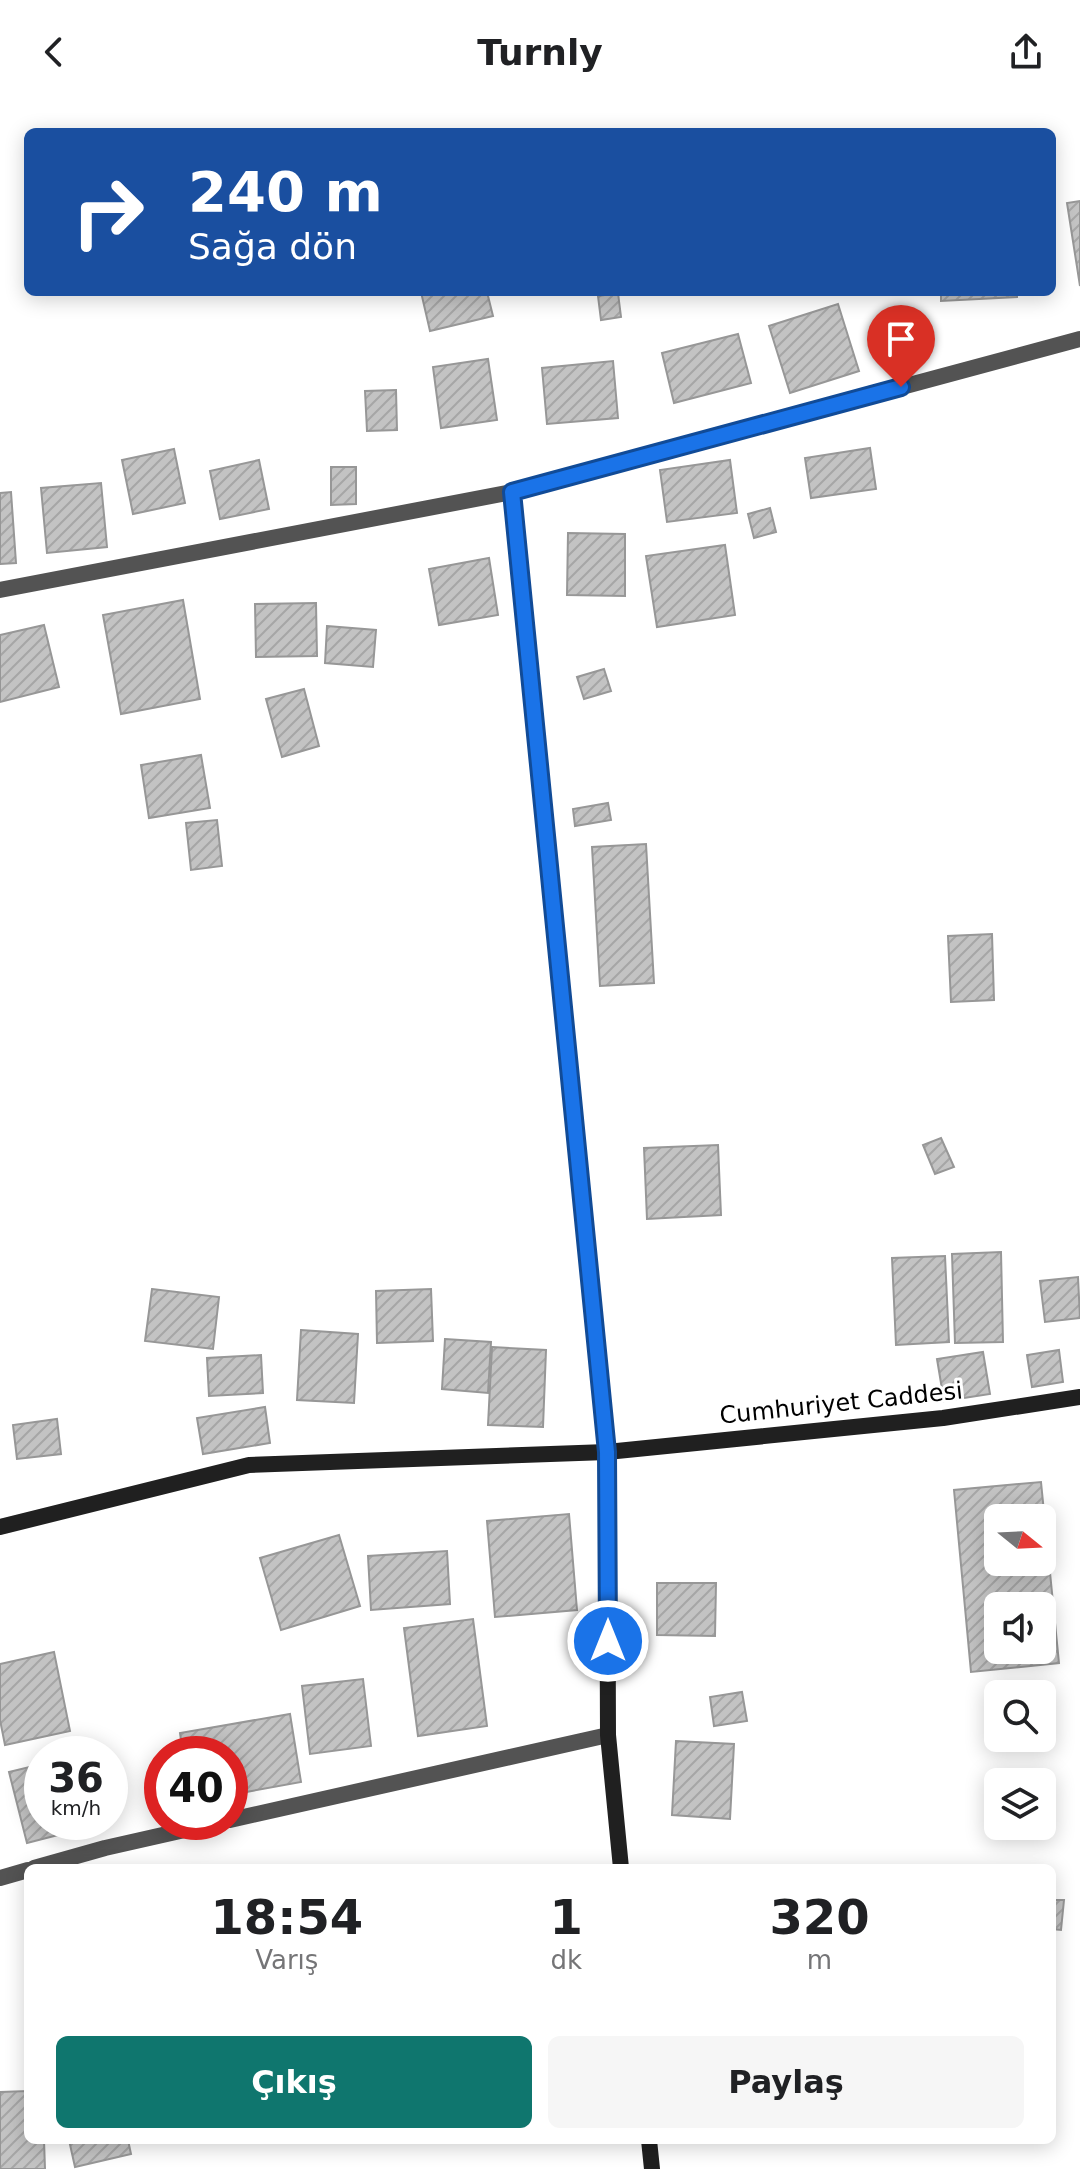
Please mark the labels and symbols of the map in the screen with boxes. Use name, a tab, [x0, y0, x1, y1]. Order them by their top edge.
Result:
pin	[867, 305, 935, 387]
street label: Cumhuriyet Caddesi	[718, 1376, 964, 1430]
north arrow	[984, 1504, 1056, 1576]
position arrow	[566, 1599, 650, 1683]
speed limit sign: 40	[144, 1736, 248, 1840]

